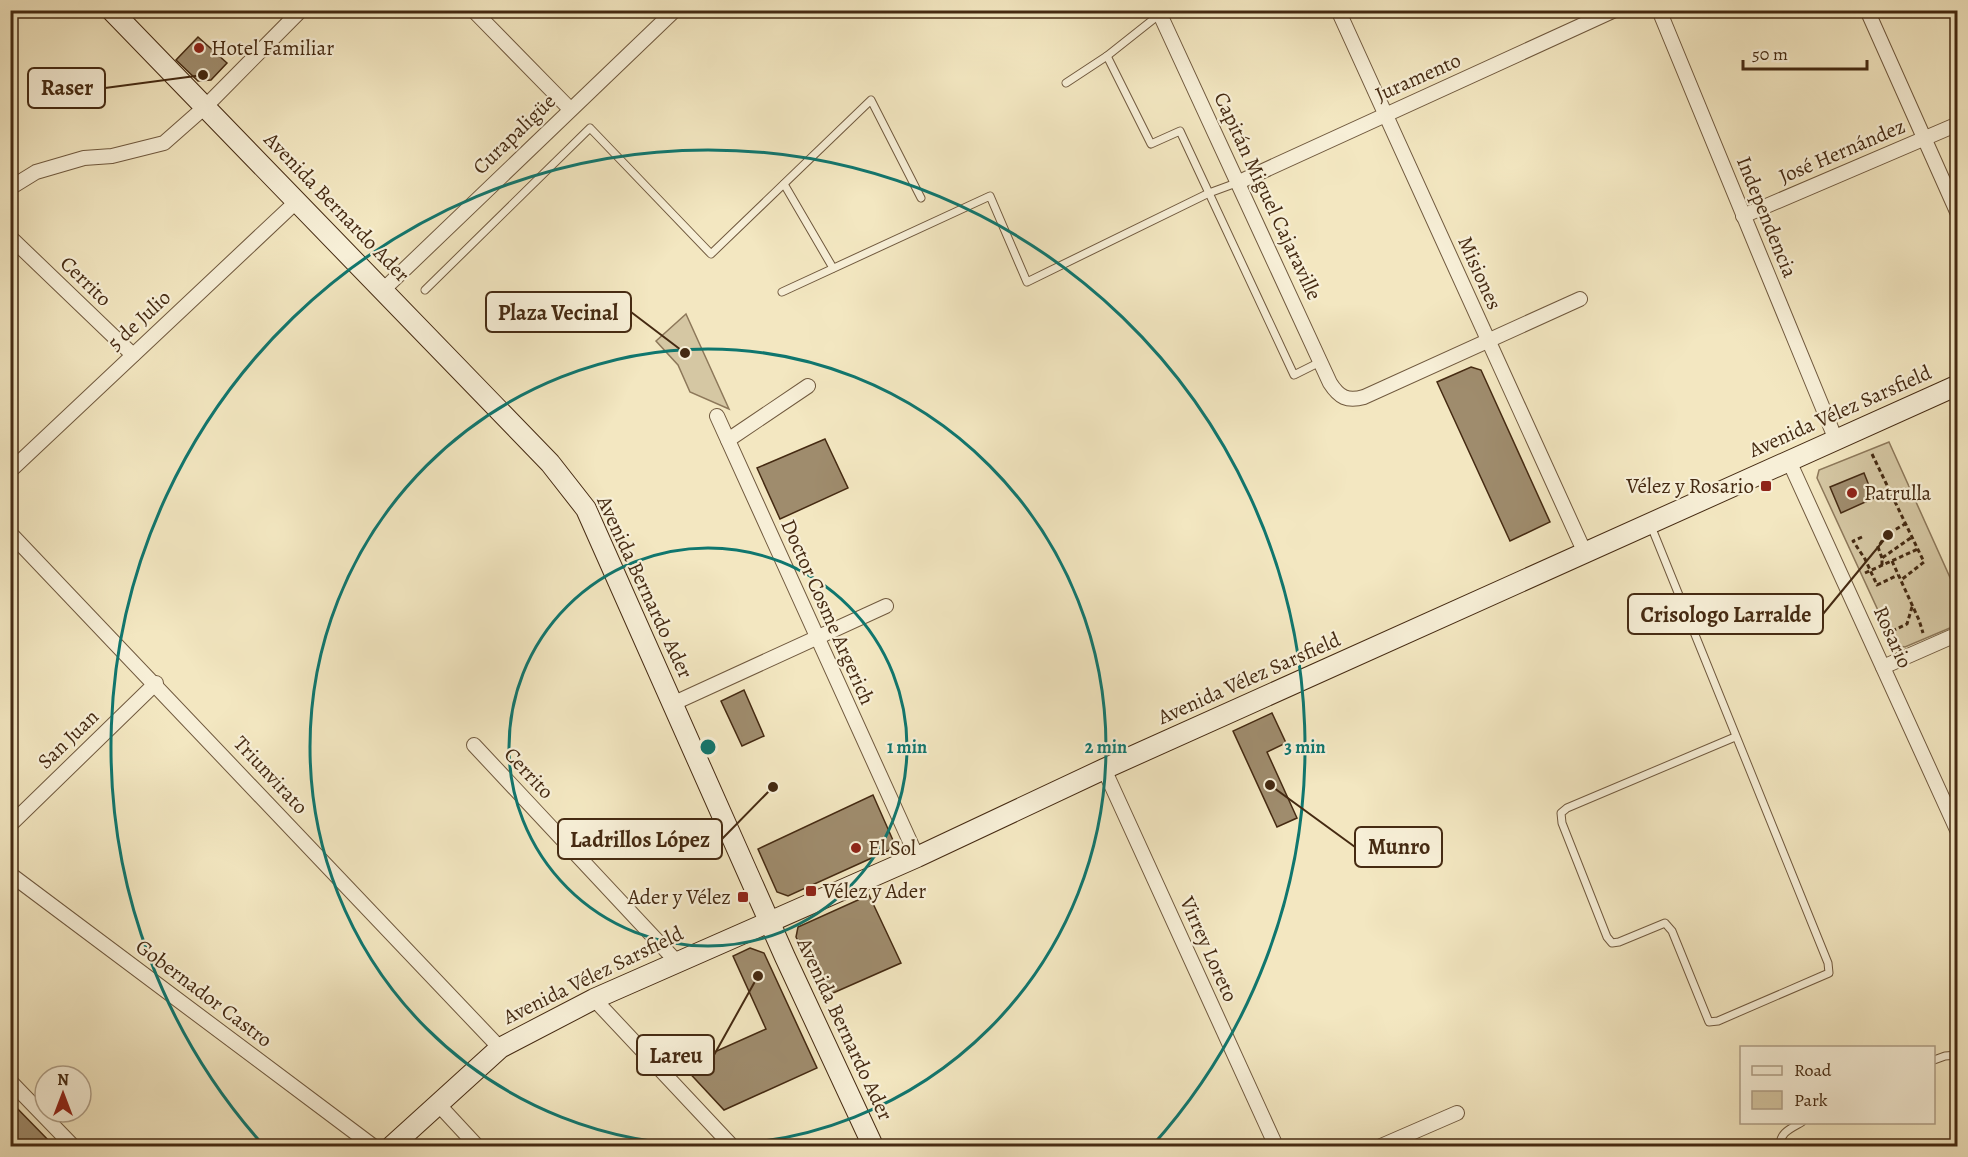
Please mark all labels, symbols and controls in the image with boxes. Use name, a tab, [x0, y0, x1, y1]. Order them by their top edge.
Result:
scale bar	[1743, 33, 1868, 71]
place label: Hotel Familiar	[211, 34, 334, 62]
marker: Hotel Familiar	[192, 41, 206, 55]
text: 50 m	[1752, 42, 1788, 66]
street label: Juramento	[1371, 46, 1465, 108]
callout: Raser	[28, 68, 105, 108]
text: Raser	[41, 73, 93, 103]
street label: Curapaligüe	[466, 87, 562, 181]
street label: Capitán Miguel Cajaraville	[1207, 87, 1329, 305]
street label: José Hernández	[1775, 112, 1909, 190]
street label: Avenida Bernardo Ader	[257, 125, 416, 288]
street label: Independencia	[1730, 152, 1804, 282]
street label: Misiones	[1451, 232, 1509, 314]
street label: Cerrito	[54, 250, 118, 312]
street label: 5 de Julio	[101, 283, 177, 357]
callout: Plaza Vecinal	[486, 292, 631, 332]
text: Plaza Vecinal	[498, 298, 619, 328]
street label: Avenida Vélez Sarsfield	[1743, 358, 1936, 464]
place label: Vélez y Rosario	[1625, 472, 1754, 500]
marker: Vélez y Rosario	[1759, 479, 1773, 493]
place label: Patrulla	[1864, 479, 1932, 507]
marker: Patrulla	[1845, 486, 1859, 500]
street label: Avenida Bernardo Ader	[590, 490, 700, 683]
street label: Doctor Cosme Argerich	[774, 515, 882, 709]
callout: Crisologo Larralde	[1628, 594, 1823, 634]
text: Crisologo Larralde	[1641, 600, 1812, 630]
street label: Rosario	[1867, 601, 1919, 673]
street label: Avenida Vélez Sarsfield	[1152, 625, 1345, 731]
street label: San Juan	[31, 703, 105, 775]
street label: Triunvirato	[227, 730, 315, 820]
text: 1 min	[887, 735, 927, 759]
text: 2 min	[1085, 735, 1127, 759]
text: 3 min	[1284, 735, 1326, 759]
centre of rings	[698, 737, 718, 757]
street label: Cerrito	[498, 741, 560, 805]
callout: Ladrillos López	[558, 819, 722, 859]
text: Ladrillos López	[570, 825, 710, 855]
callout: Munro	[1355, 827, 1442, 867]
text: Munro	[1368, 832, 1430, 862]
place label: El Sol	[868, 834, 916, 862]
marker: El Sol	[849, 841, 863, 855]
place label: Vélez y Ader	[822, 877, 926, 905]
place label: Ader y Vélez	[627, 883, 731, 911]
marker: Vélez y Ader	[804, 884, 818, 898]
marker: Ader y Vélez	[736, 890, 750, 904]
street label: Virrey Loreto	[1173, 891, 1245, 1006]
street label: Avenida Vélez Sarsfield	[497, 919, 688, 1031]
street label: Gobernador Castro	[130, 932, 278, 1054]
street label: Avenida Bernardo Ader	[790, 932, 900, 1125]
callout: Lareu	[637, 1035, 714, 1075]
text: Lareu	[649, 1041, 704, 1071]
legend	[1740, 1046, 1935, 1124]
text: Road	[1794, 1058, 1832, 1082]
north arrow	[33, 1064, 93, 1124]
text: N	[57, 1069, 69, 1091]
text: Park	[1794, 1088, 1828, 1112]

